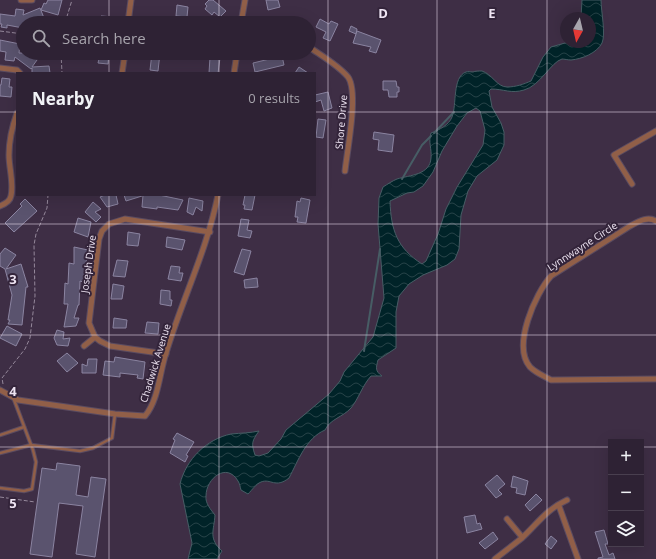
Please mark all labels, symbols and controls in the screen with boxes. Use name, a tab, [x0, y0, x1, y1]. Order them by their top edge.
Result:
text: D	[378, 4, 388, 22]
text: E	[488, 4, 496, 22]
north arrow	[560, 12, 596, 48]
search box	[16, 16, 316, 60]
icon: search	[30, 27, 52, 49]
text: Search here	[62, 28, 146, 48]
text: Nearby	[32, 87, 94, 110]
text: 0 results	[248, 89, 300, 107]
street label: Shore Drive	[332, 94, 350, 150]
street label: Lynnwayne Circle	[544, 218, 620, 274]
street label: Joseph Drive	[77, 234, 99, 295]
text: 3	[9, 270, 17, 288]
street label: Chadwick Avenue	[136, 321, 174, 404]
text: 4	[9, 382, 17, 400]
map controls	[608, 439, 644, 547]
button: +	[608, 439, 644, 475]
button: −	[608, 475, 644, 511]
text: 5	[9, 494, 17, 512]
button: layers	[608, 511, 644, 547]

